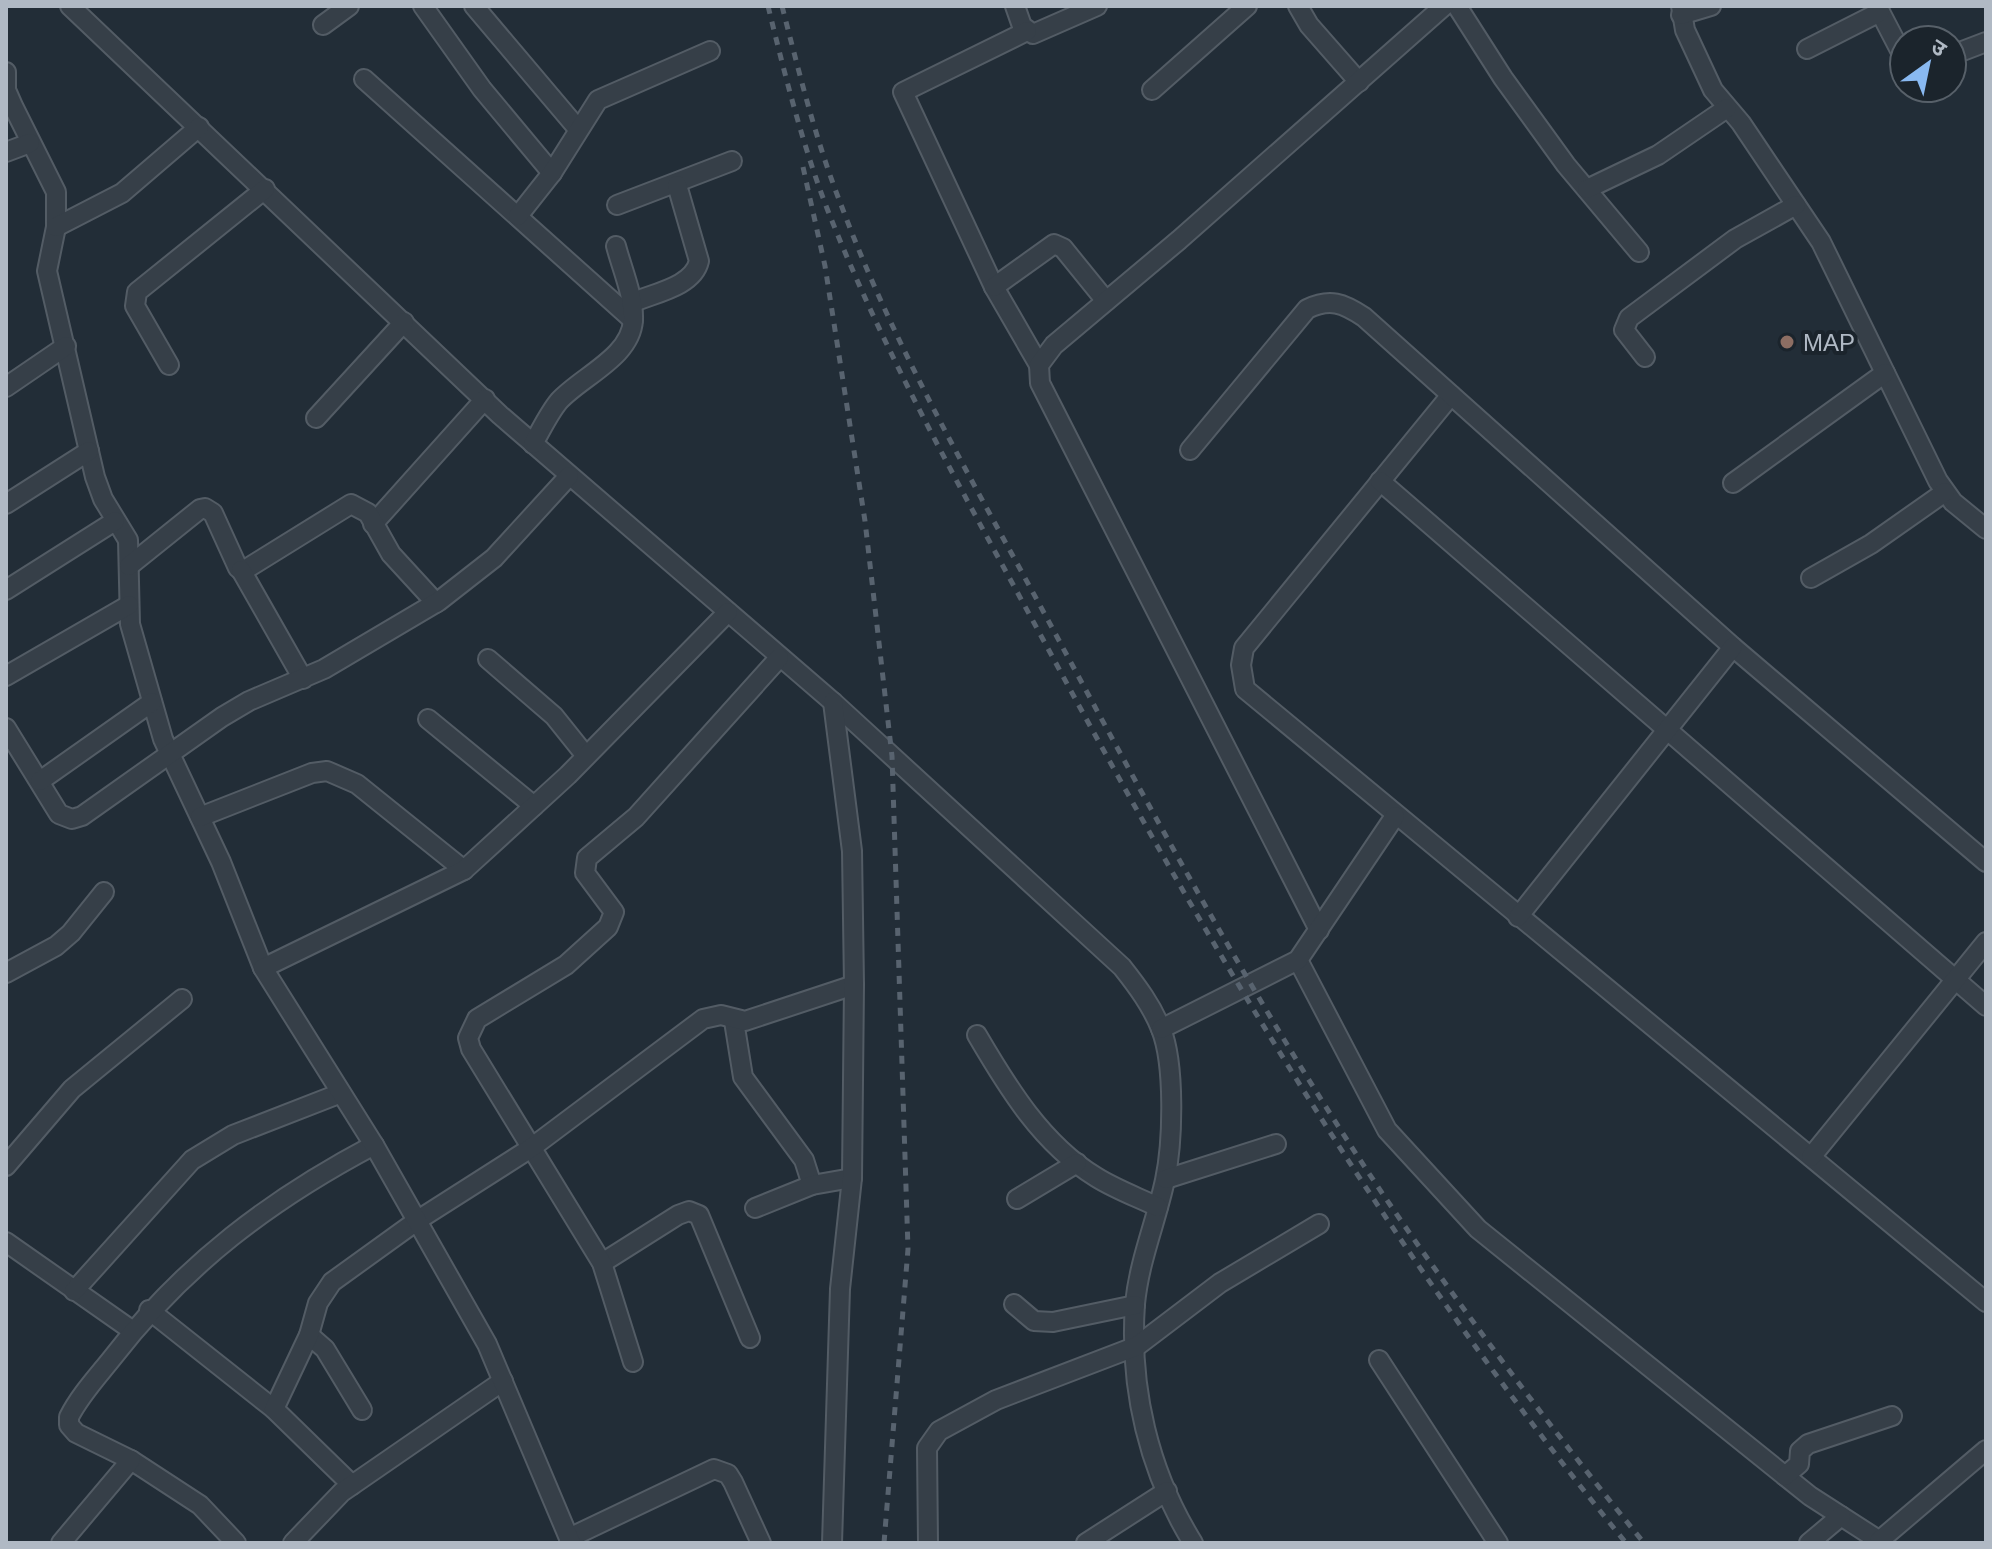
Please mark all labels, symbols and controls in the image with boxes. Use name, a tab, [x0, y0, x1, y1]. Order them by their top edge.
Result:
north arrow	[1888, 24, 1968, 104]
text: उ	[1926, 34, 1952, 62]
place label: MAP	[1803, 329, 1855, 356]
marker: MAP	[1778, 333, 1796, 351]

